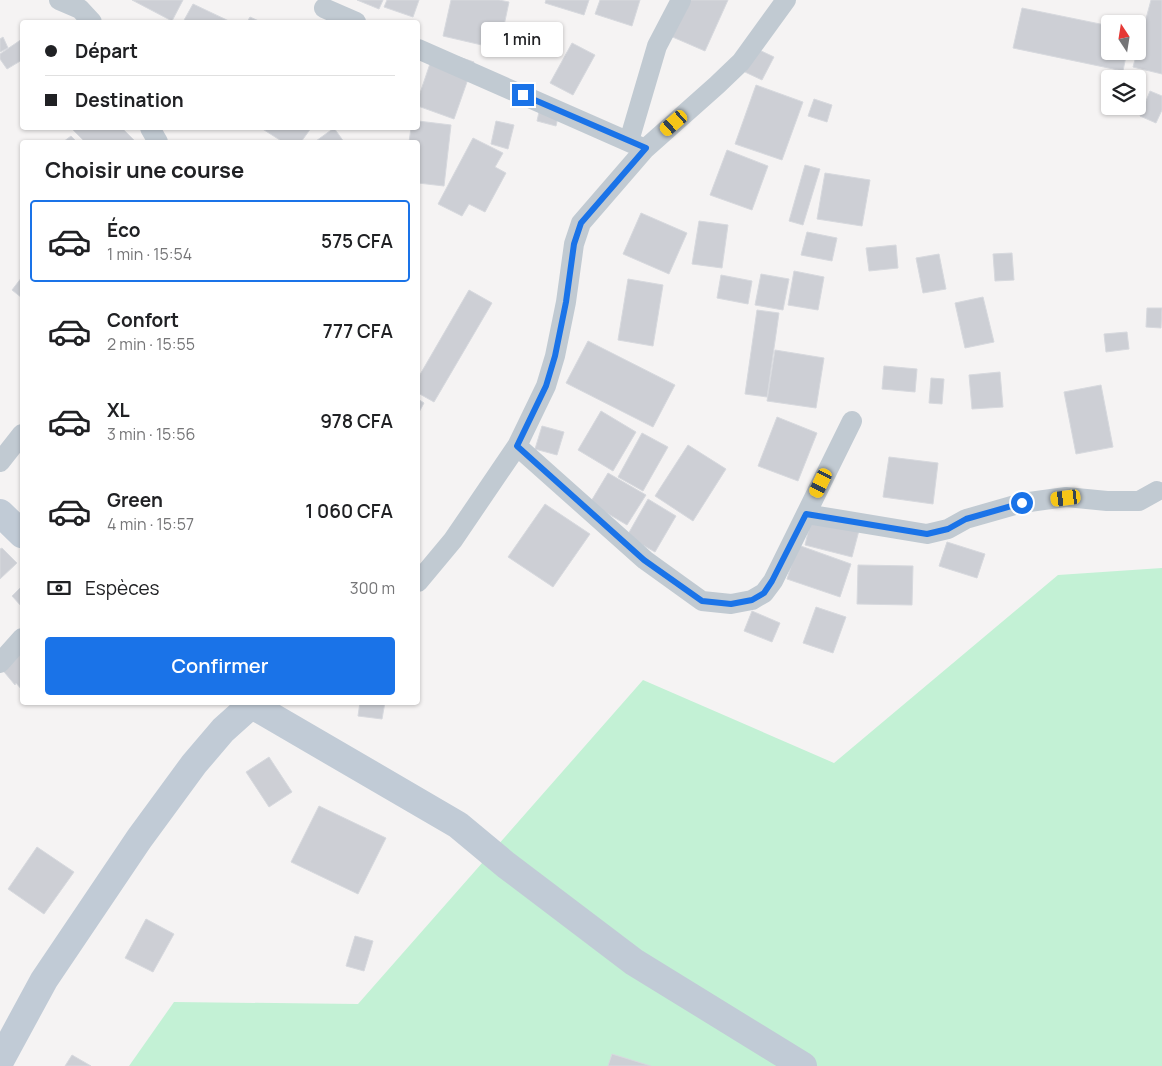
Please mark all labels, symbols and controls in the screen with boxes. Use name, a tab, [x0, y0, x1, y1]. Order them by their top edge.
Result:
north arrow	[1101, 15, 1146, 60]
map controls	[1101, 15, 1146, 115]
callout: 1 min	[482, 22, 564, 58]
text: 1 min	[503, 28, 541, 50]
text: Départ	[75, 38, 138, 64]
button: layers	[1101, 70, 1146, 115]
route end	[512, 84, 534, 106]
text: Destination	[75, 87, 184, 113]
car	[657, 107, 690, 139]
text: Choisir une course	[45, 155, 244, 185]
text: Éco	[107, 217, 141, 243]
icon: car	[47, 219, 92, 264]
text: 575 CFA	[321, 228, 393, 254]
text: 1 min · 15:54	[107, 243, 192, 265]
text: Confort	[107, 307, 179, 333]
icon: car	[47, 309, 92, 354]
text: 777 CFA	[323, 318, 393, 344]
text: 2 min · 15:55	[107, 333, 195, 355]
text: XL	[107, 397, 130, 423]
icon: car	[47, 399, 92, 444]
text: 978 CFA	[320, 408, 393, 434]
text: 3 min · 15:56	[107, 423, 195, 445]
car	[807, 466, 834, 500]
text: Green	[107, 487, 163, 513]
icon: car	[47, 489, 92, 534]
car	[1050, 489, 1081, 507]
route start	[1011, 492, 1033, 514]
text: 1 060 CFA	[305, 498, 393, 524]
text: 4 min · 15:57	[107, 513, 194, 535]
icon: cash	[45, 574, 73, 602]
text: Espèces	[85, 575, 159, 601]
text: 300 m	[350, 577, 395, 599]
button: Confirmer	[45, 637, 395, 695]

